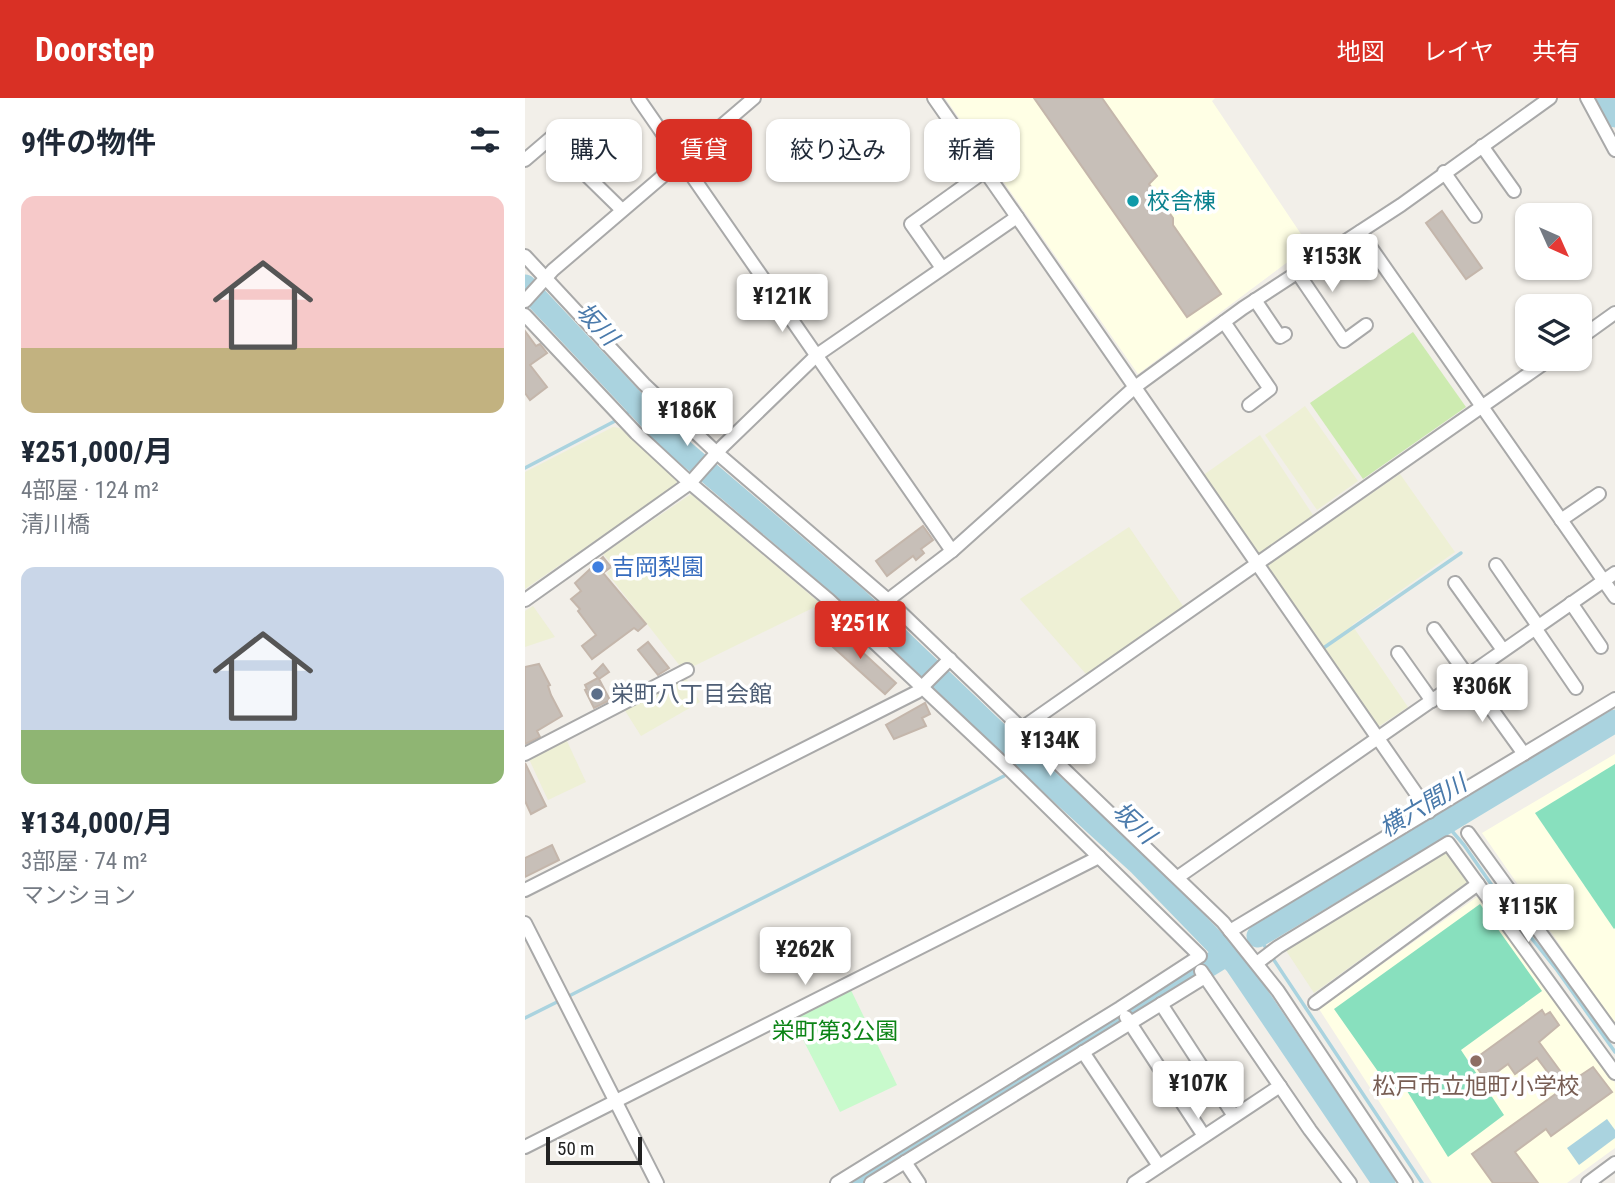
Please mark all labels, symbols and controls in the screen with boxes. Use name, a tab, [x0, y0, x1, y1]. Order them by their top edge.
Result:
text: Doorstep	[35, 30, 155, 69]
text: 地図	[1337, 38, 1385, 66]
text: レイヤ	[1423, 38, 1494, 66]
text: 共有	[1532, 38, 1580, 66]
chip: 購入	[546, 119, 642, 182]
chip: 賃貸	[656, 119, 752, 182]
chip: 絞り込み	[766, 119, 910, 182]
chip: 新着	[924, 119, 1020, 182]
icon: filters	[466, 121, 504, 159]
text: 9件の物件	[21, 125, 156, 160]
place label: 校舎棟	[1147, 188, 1216, 215]
marker: 校舎棟	[1125, 193, 1141, 209]
north arrow	[1515, 203, 1593, 280]
map controls	[1515, 203, 1592, 371]
pin: ¥153K	[1283, 234, 1381, 294]
icon: home	[200, 242, 326, 368]
text: ¥153K	[1303, 243, 1361, 270]
pin: ¥121K	[733, 274, 831, 334]
text: ¥121K	[753, 283, 811, 310]
button: layers	[1515, 294, 1592, 371]
water label: 坂川	[570, 297, 626, 353]
pin: ¥186K	[638, 388, 736, 448]
text: ¥186K	[658, 397, 716, 424]
text: ¥251,000/月	[21, 434, 174, 469]
text: 4部屋 · 124 m²	[21, 477, 159, 504]
text: 清川橋	[21, 511, 90, 538]
place label: 吉岡梨園	[612, 554, 704, 581]
marker: 吉岡梨園	[590, 559, 606, 575]
pin: ¥251K	[811, 602, 909, 661]
text: ¥251K	[831, 610, 889, 637]
icon: home	[200, 613, 326, 739]
pin: ¥306K	[1433, 664, 1531, 724]
text: ¥306K	[1453, 673, 1511, 700]
place label: 栄町八丁目会館	[611, 681, 772, 708]
marker: 栄町八丁目会館	[589, 686, 605, 702]
pin: ¥134K	[1001, 718, 1099, 778]
text: ¥134K	[1021, 727, 1079, 754]
water label: 横六間川	[1375, 768, 1474, 843]
water label: 坂川	[1107, 796, 1163, 852]
text: ¥134,000/月	[21, 805, 174, 840]
text: 3部屋 · 74 m²	[21, 848, 147, 875]
text: マンション	[21, 882, 136, 909]
pin: ¥115K	[1479, 884, 1577, 944]
text: ¥115K	[1499, 893, 1557, 920]
pin: ¥262K	[756, 928, 854, 987]
text: ¥262K	[776, 936, 834, 963]
park label: 栄町第3公園	[772, 1018, 898, 1045]
marker: 松戸市立旭町小学校	[1468, 1053, 1484, 1069]
pin: ¥107K	[1149, 1062, 1247, 1121]
text: ¥107K	[1169, 1070, 1227, 1097]
place label: 松戸市立旭町小学校	[1373, 1073, 1580, 1100]
scale bar	[546, 1134, 642, 1166]
text: 50 m	[557, 1137, 594, 1160]

